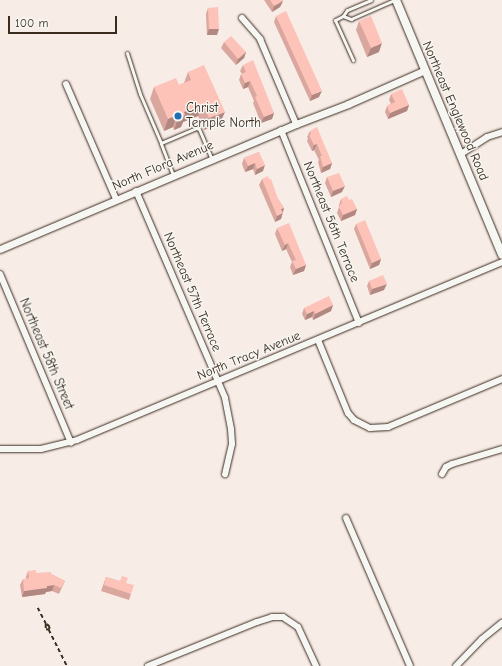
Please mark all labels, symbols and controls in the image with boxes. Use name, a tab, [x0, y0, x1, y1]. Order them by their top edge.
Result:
scale bar	[10, 8, 119, 34]
text: 100 m	[15, 16, 48, 30]
street label: Northeast Englewood Road	[419, 39, 491, 183]
place label: Christ Temple North	[186, 101, 261, 132]
marker: Christ Temple North	[173, 111, 183, 121]
street label: North Flora Avenue	[110, 138, 216, 194]
street label: Northeast 56th Terrace	[300, 159, 362, 285]
street label: Northeast 57th Terrace	[160, 230, 224, 354]
street label: Northeast 58th Street	[16, 296, 76, 412]
street label: North Tracy Avenue	[195, 328, 303, 384]

